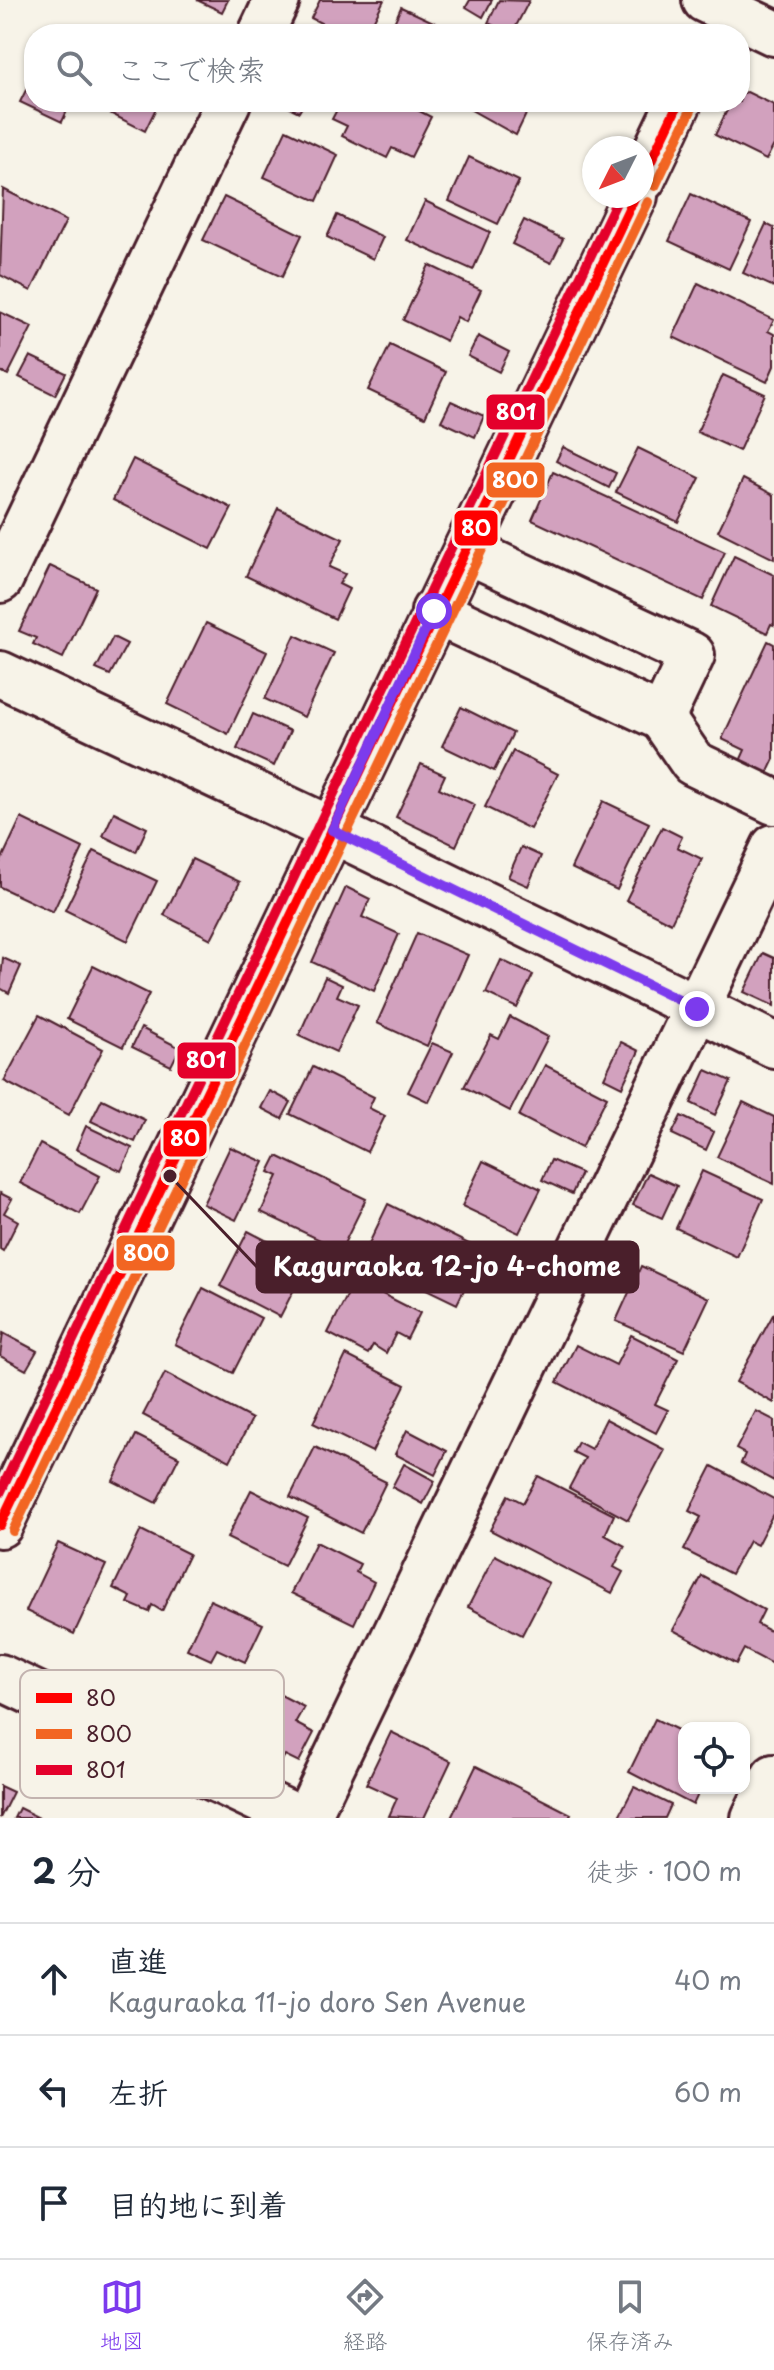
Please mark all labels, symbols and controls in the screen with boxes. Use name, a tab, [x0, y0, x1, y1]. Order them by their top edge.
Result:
search box	[24, 24, 750, 112]
icon: search	[52, 46, 96, 90]
text: ここで検索	[116, 46, 266, 91]
north arrow	[582, 136, 654, 208]
line badge: 801	[485, 393, 546, 431]
text: 801	[496, 394, 536, 427]
line badge: 800	[485, 461, 546, 499]
text: 800	[492, 462, 538, 495]
line badge: 80	[453, 509, 499, 547]
text: 80	[461, 510, 491, 543]
route start	[416, 593, 452, 629]
route end	[679, 991, 715, 1027]
line badge: 801	[176, 1041, 237, 1080]
text: 801	[186, 1042, 226, 1075]
line badge: 80	[162, 1119, 208, 1158]
text: 80	[170, 1120, 200, 1153]
line badge: 800	[115, 1234, 176, 1272]
text: 800	[123, 1235, 169, 1268]
callout: Kaguraoka 12-jo 4-chome	[257, 1242, 638, 1292]
text: Kaguraoka 12-jo 4-chome	[273, 1246, 621, 1285]
legend	[20, 1670, 284, 1798]
text: 80	[86, 1680, 116, 1713]
text: 800	[86, 1716, 132, 1749]
map controls	[678, 1722, 750, 1794]
button: locate	[678, 1722, 750, 1794]
text: 801	[86, 1752, 126, 1785]
text: 2 分	[32, 1844, 101, 1896]
text: 徒歩 · 100 m	[587, 1851, 742, 1890]
text: 直進	[108, 1937, 168, 1982]
icon: ahead	[32, 1957, 76, 2001]
text: 40 m	[674, 1960, 742, 1999]
text: Kaguraoka 11-jo doro Sen Avenue	[108, 1982, 526, 2021]
icon: left	[32, 2069, 76, 2113]
text: 左折	[108, 2069, 168, 2114]
text: 60 m	[674, 2072, 742, 2111]
icon: arrive	[32, 2181, 76, 2225]
text: 目的地に到着	[108, 2181, 288, 2226]
tab: 地図	[100, 2275, 144, 2356]
tab: 経路	[343, 2275, 387, 2356]
tab: 保存済み	[586, 2275, 674, 2356]

